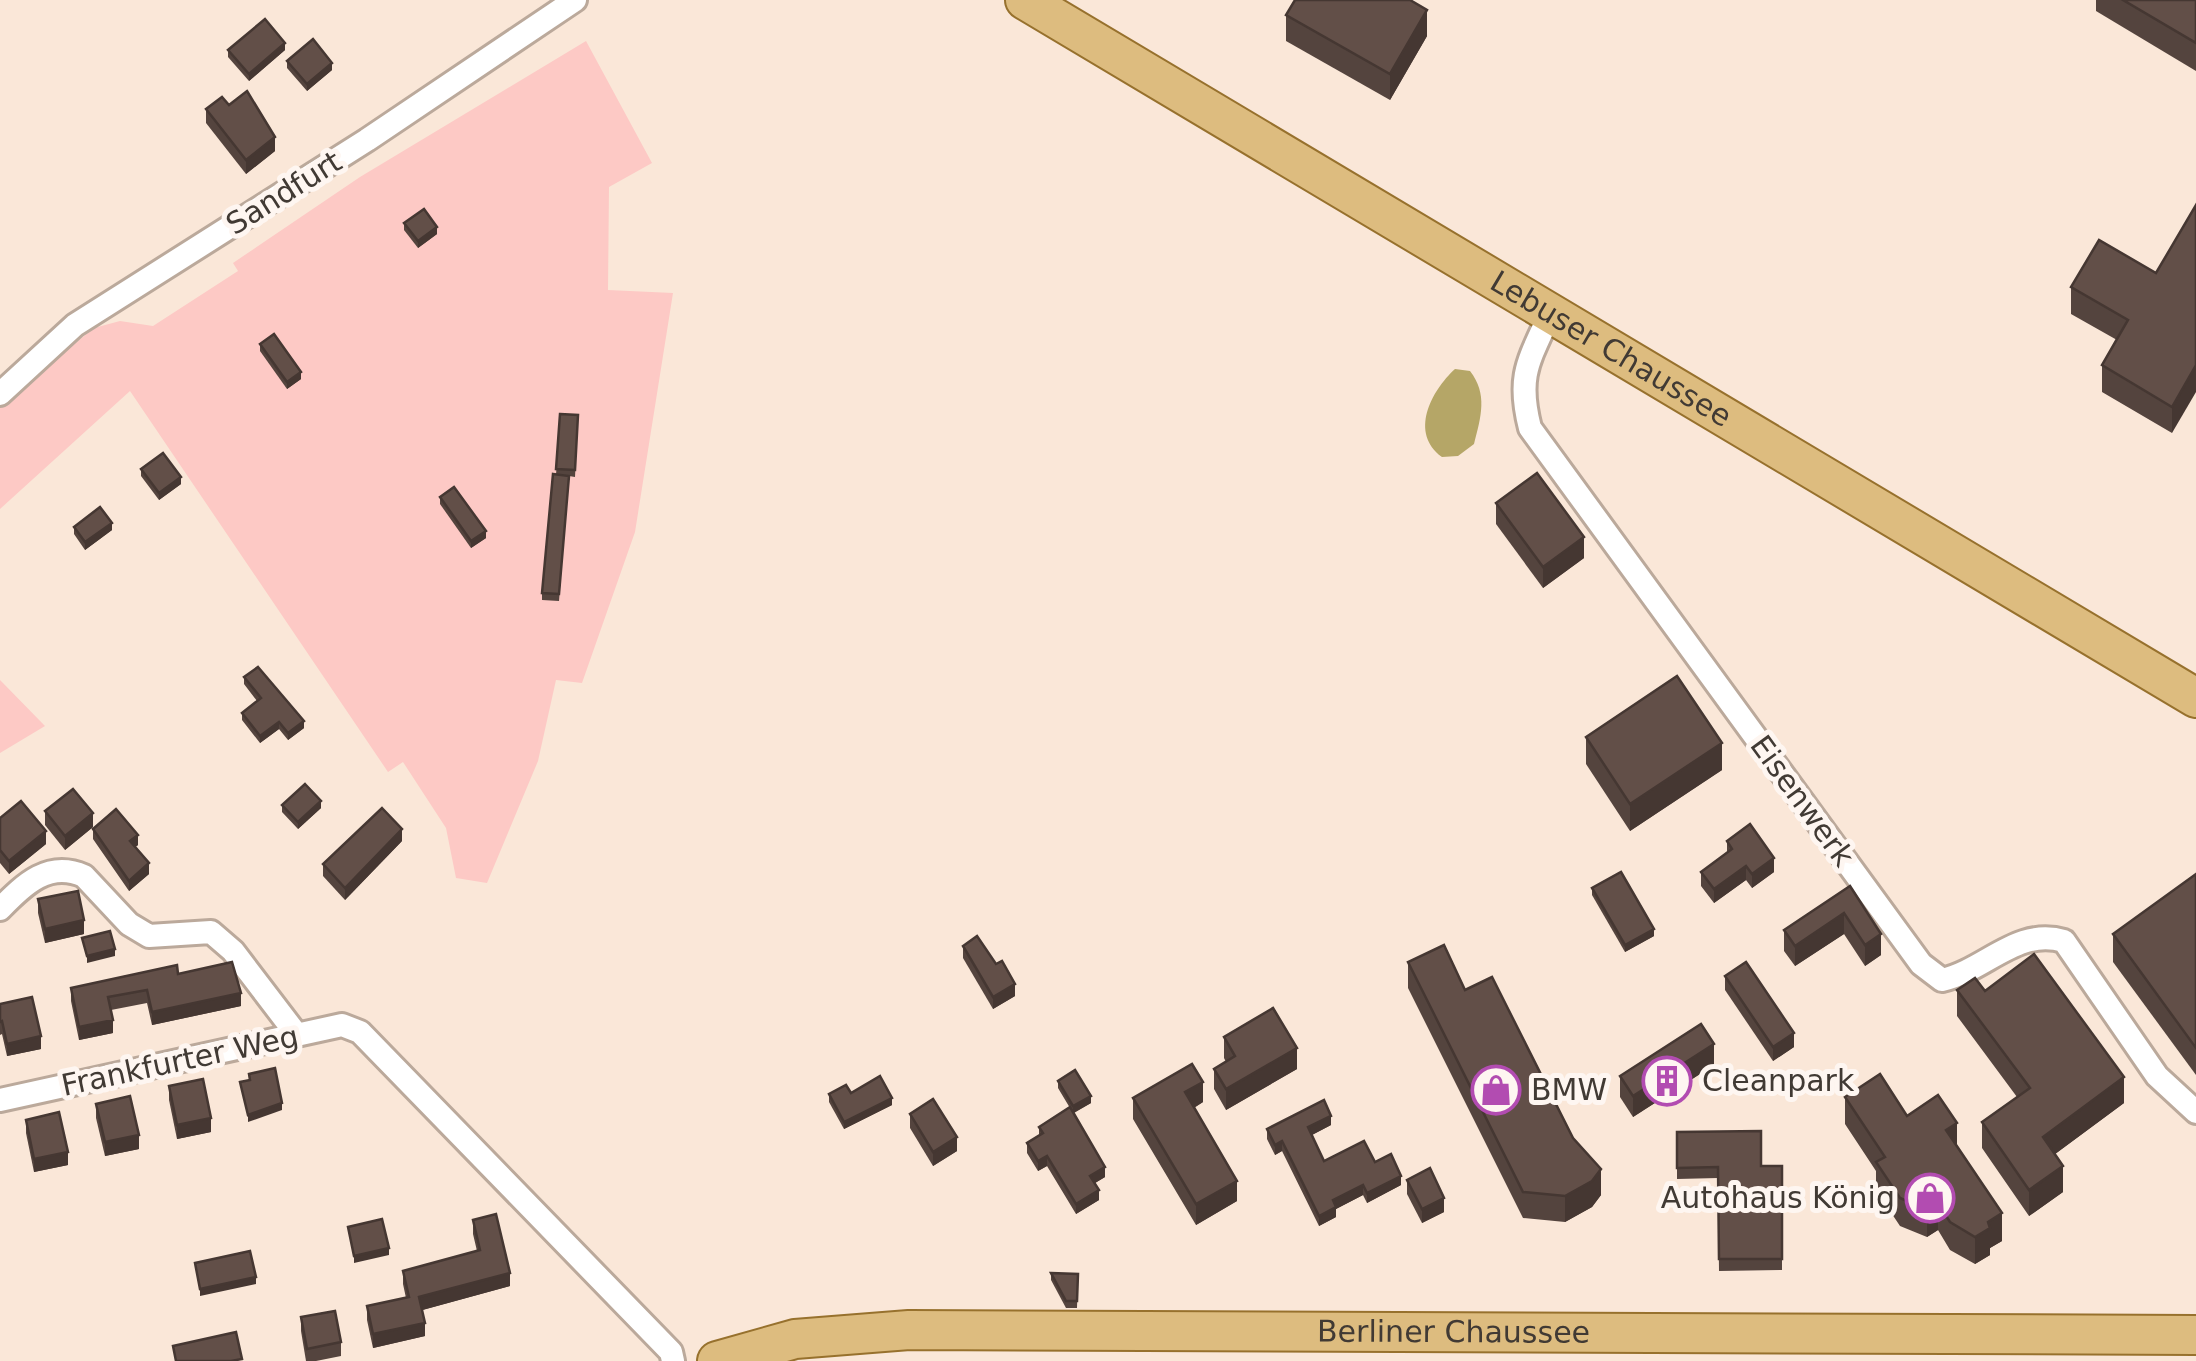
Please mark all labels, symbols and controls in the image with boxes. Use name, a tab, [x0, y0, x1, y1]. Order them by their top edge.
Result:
street label: Sandfurt	[220, 143, 348, 242]
street label: Lebuser Chaussee	[1484, 264, 1738, 434]
street label: Eisenwerk	[1743, 728, 1862, 873]
street label: Frankfurter Weg	[58, 1018, 302, 1103]
building icon: Cleanpark	[1641, 1055, 1693, 1107]
place label: Cleanpark	[1702, 1063, 1855, 1098]
shop icon: BMW	[1470, 1064, 1522, 1116]
place label: BMW	[1531, 1072, 1607, 1107]
shop icon: Autohaus König	[1904, 1172, 1956, 1224]
place label: Autohaus König	[1661, 1180, 1895, 1215]
street label: Berliner Chaussee	[1317, 1314, 1590, 1350]

